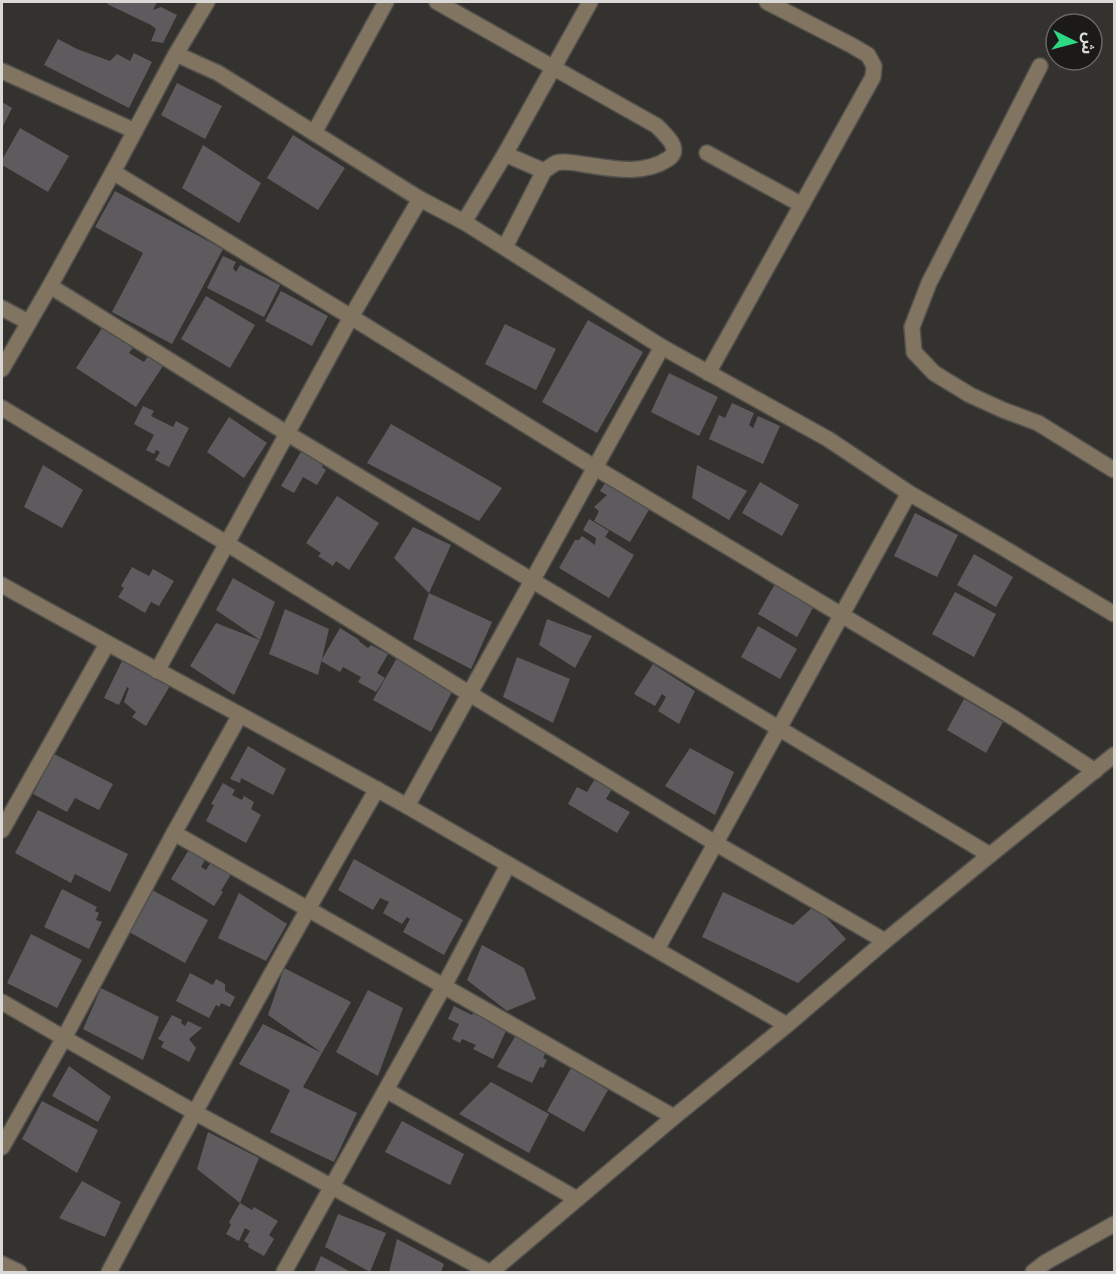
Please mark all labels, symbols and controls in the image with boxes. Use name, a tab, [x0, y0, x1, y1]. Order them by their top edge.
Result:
north arrow	[1044, 12, 1104, 72]
text: ش	[1078, 32, 1100, 56]

